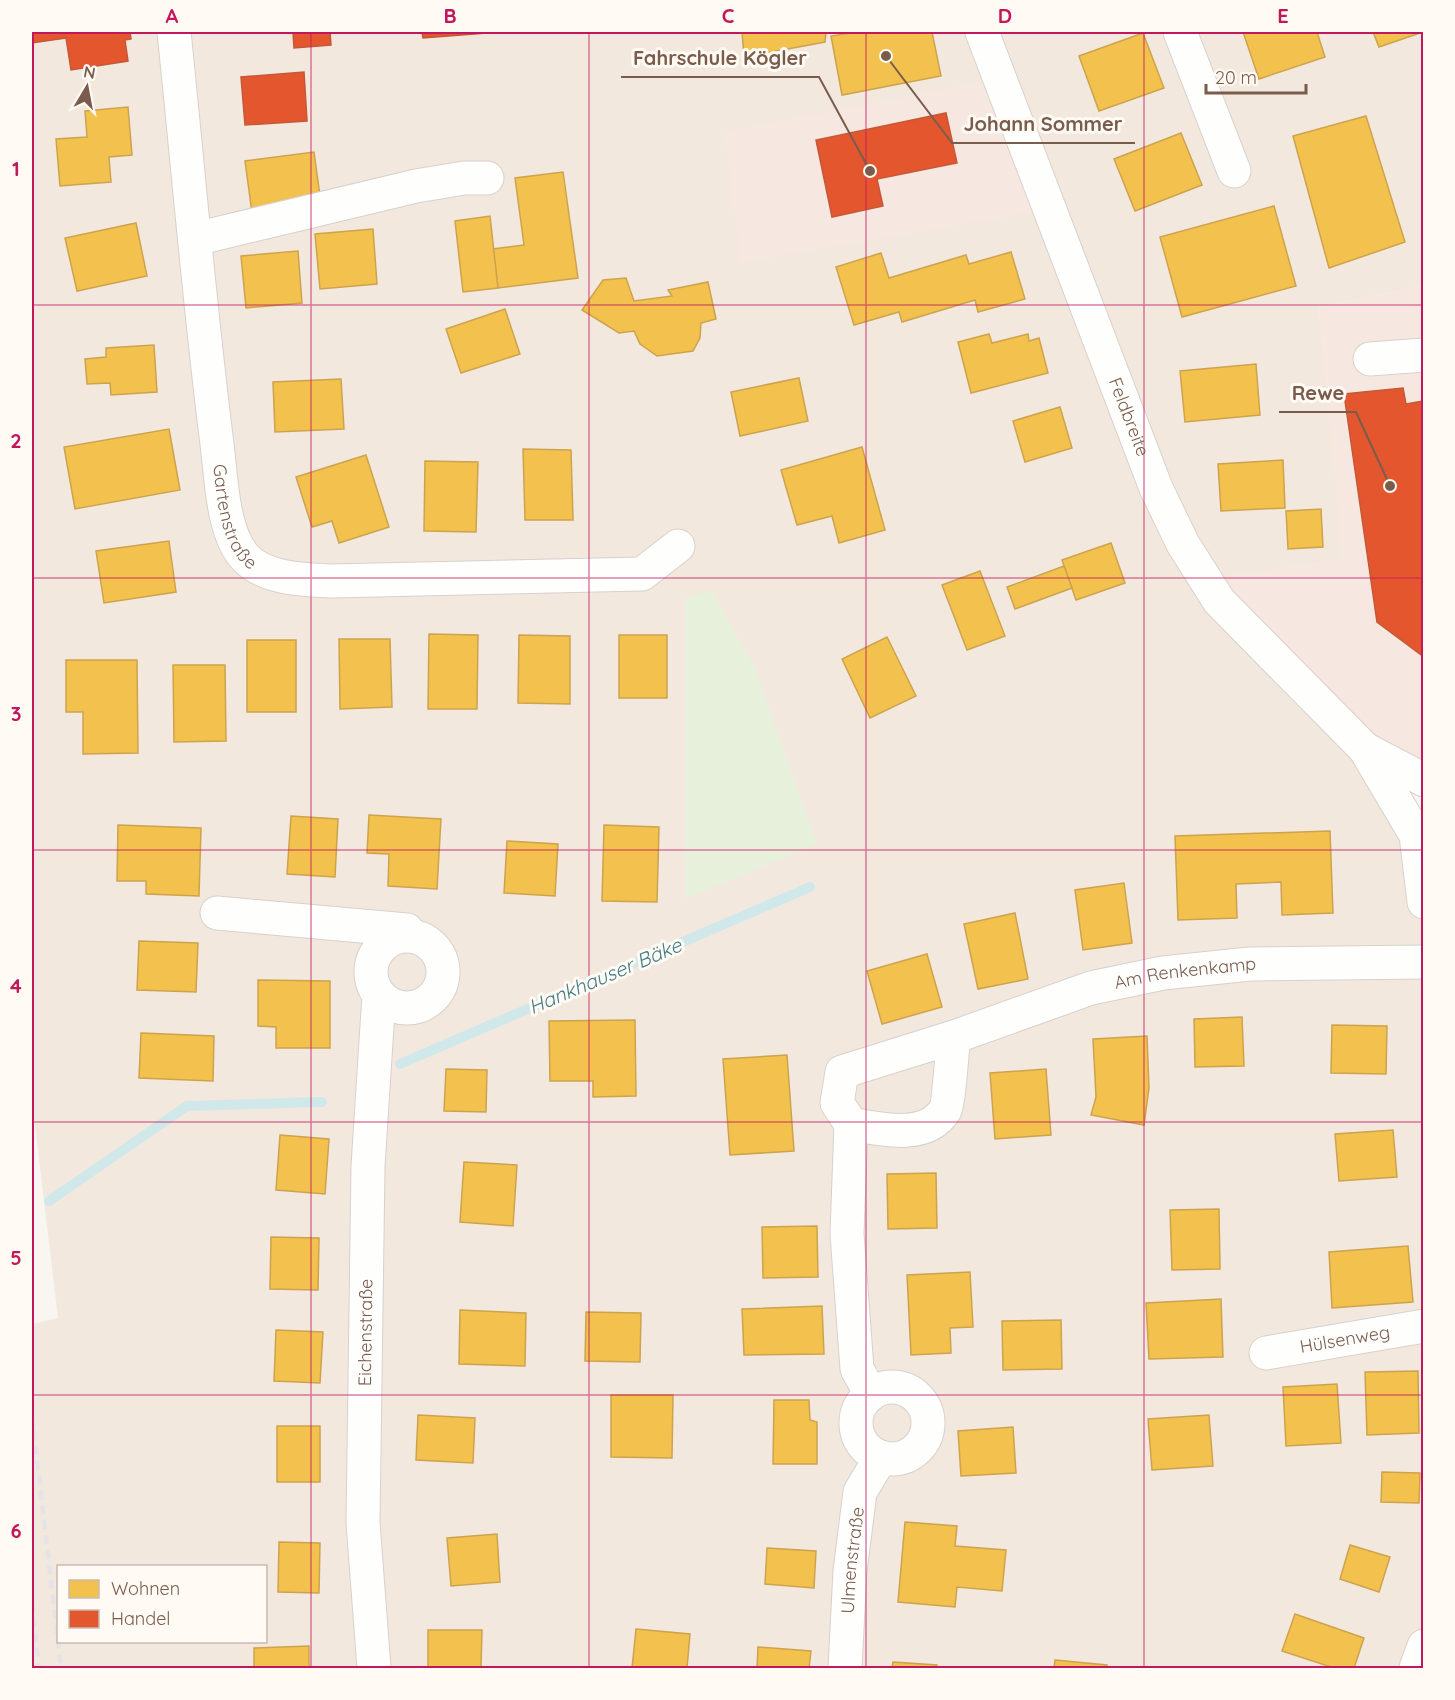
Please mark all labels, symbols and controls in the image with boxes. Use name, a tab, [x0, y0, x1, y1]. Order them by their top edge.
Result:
text: A	[166, 3, 179, 28]
text: B	[443, 3, 457, 28]
text: C	[722, 3, 735, 28]
text: D	[998, 3, 1012, 28]
text: E	[1277, 3, 1289, 28]
callout: Fahrschule Kögler	[621, 39, 819, 77]
text: Fahrschule Kögler	[633, 45, 807, 70]
north arrow	[57, 57, 117, 117]
scale bar	[1206, 57, 1306, 95]
text: N	[82, 61, 97, 83]
text: 20 m	[1215, 66, 1257, 89]
callout: Johann Sommer	[952, 105, 1135, 143]
text: Johann Sommer	[963, 111, 1123, 136]
text: 1	[12, 156, 20, 181]
street label: Feldbreite	[1104, 374, 1155, 459]
callout: Rewe	[1279, 374, 1356, 412]
text: Rewe	[1292, 380, 1344, 405]
text: 2	[10, 428, 22, 453]
street label: Gartenstraße	[208, 463, 262, 574]
text: 3	[11, 701, 21, 726]
water label: Hankhauser Bäke	[524, 932, 686, 1019]
street label: Am Renkenkamp	[1112, 952, 1256, 994]
text: 4	[10, 973, 22, 998]
text: 5	[10, 1245, 22, 1270]
street label: Eichenstraße	[353, 1279, 377, 1386]
street label: Hülsenweg	[1298, 1320, 1392, 1358]
street label: Ulmenstraße	[836, 1505, 869, 1614]
text: 6	[10, 1518, 22, 1543]
legend	[57, 1565, 267, 1643]
text: Wohnen	[111, 1577, 180, 1600]
text: Handel	[111, 1607, 171, 1630]

